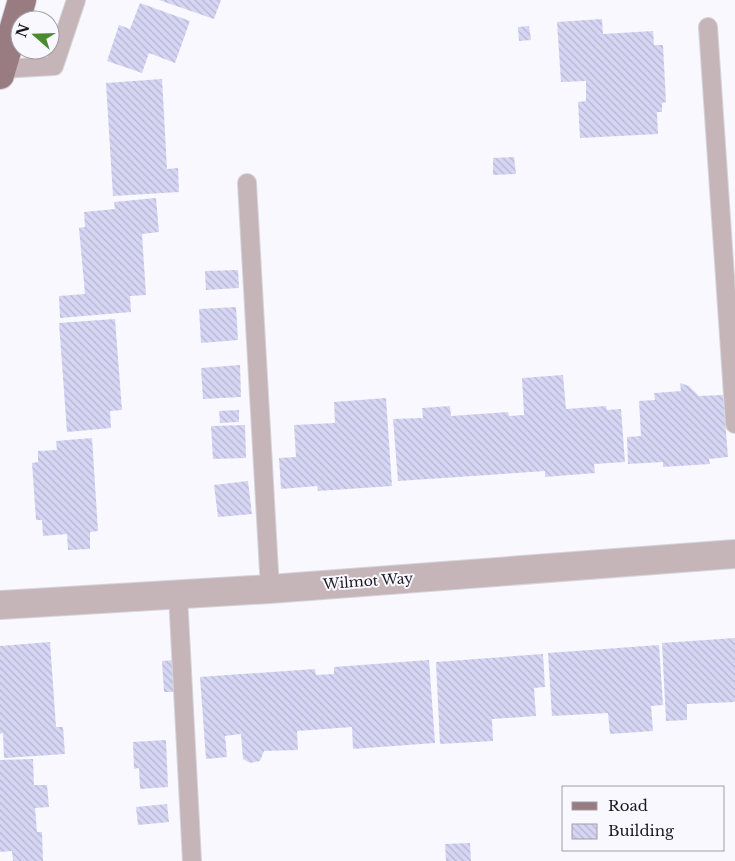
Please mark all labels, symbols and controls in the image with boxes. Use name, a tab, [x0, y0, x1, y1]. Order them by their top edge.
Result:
north arrow	[10, 10, 60, 60]
text: N	[12, 21, 33, 40]
street label: Wilmot Way	[321, 569, 414, 593]
legend	[562, 786, 725, 851]
text: Road	[608, 796, 648, 815]
text: Building	[608, 821, 675, 840]

